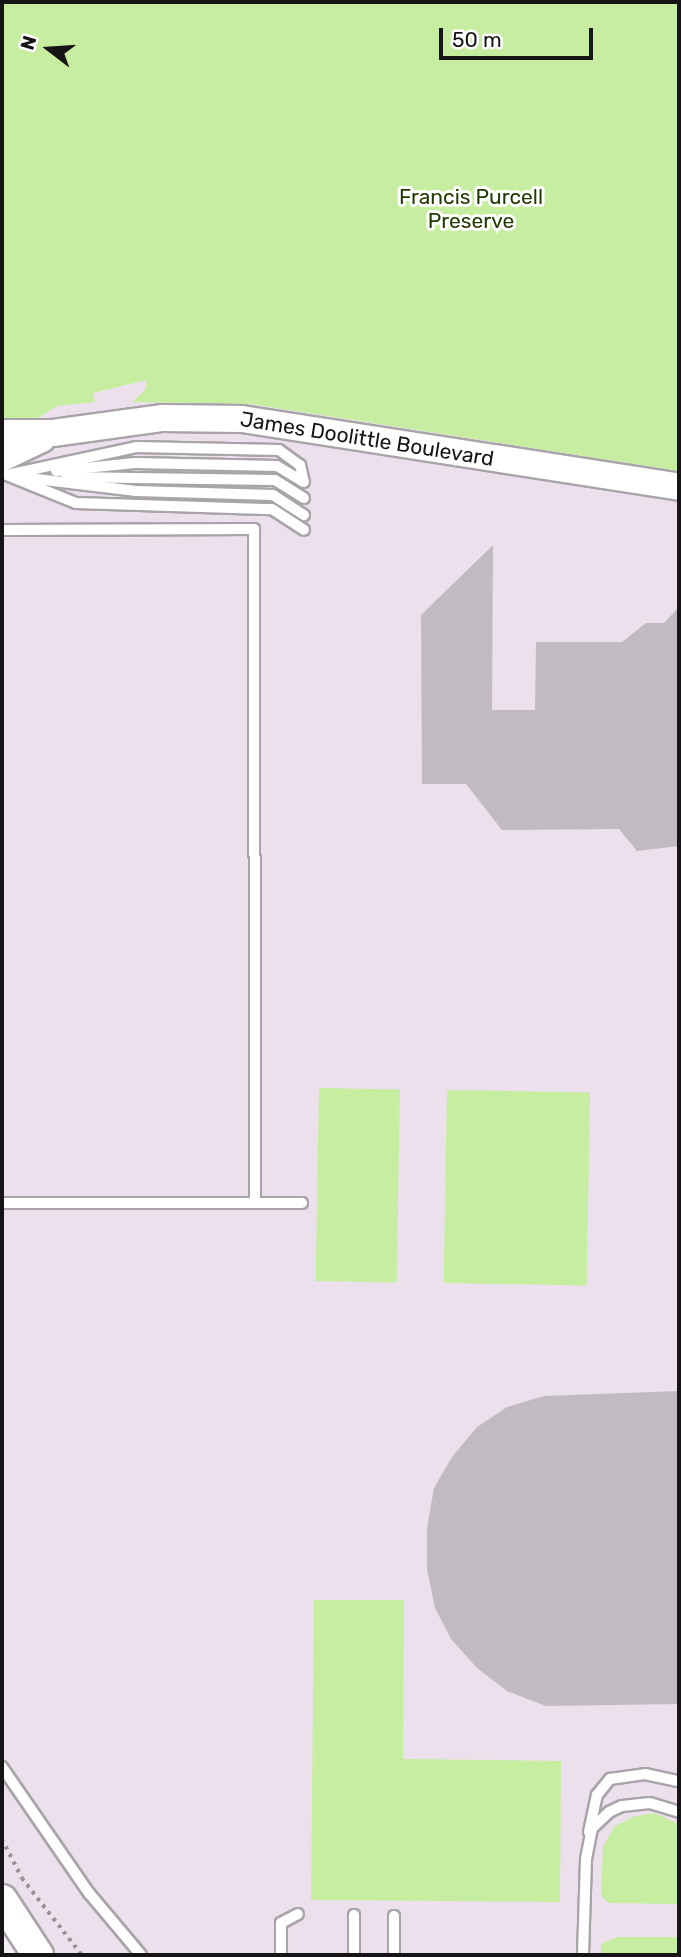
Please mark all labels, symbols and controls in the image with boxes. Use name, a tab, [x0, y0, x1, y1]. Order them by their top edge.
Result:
north arrow	[14, 14, 84, 84]
scale bar	[443, 14, 597, 58]
text: 50 m	[452, 27, 502, 52]
text: N	[15, 33, 41, 53]
park label: Francis Purcell Preserve	[399, 184, 543, 234]
street label: James Doolittle Boulevard	[238, 406, 496, 472]

